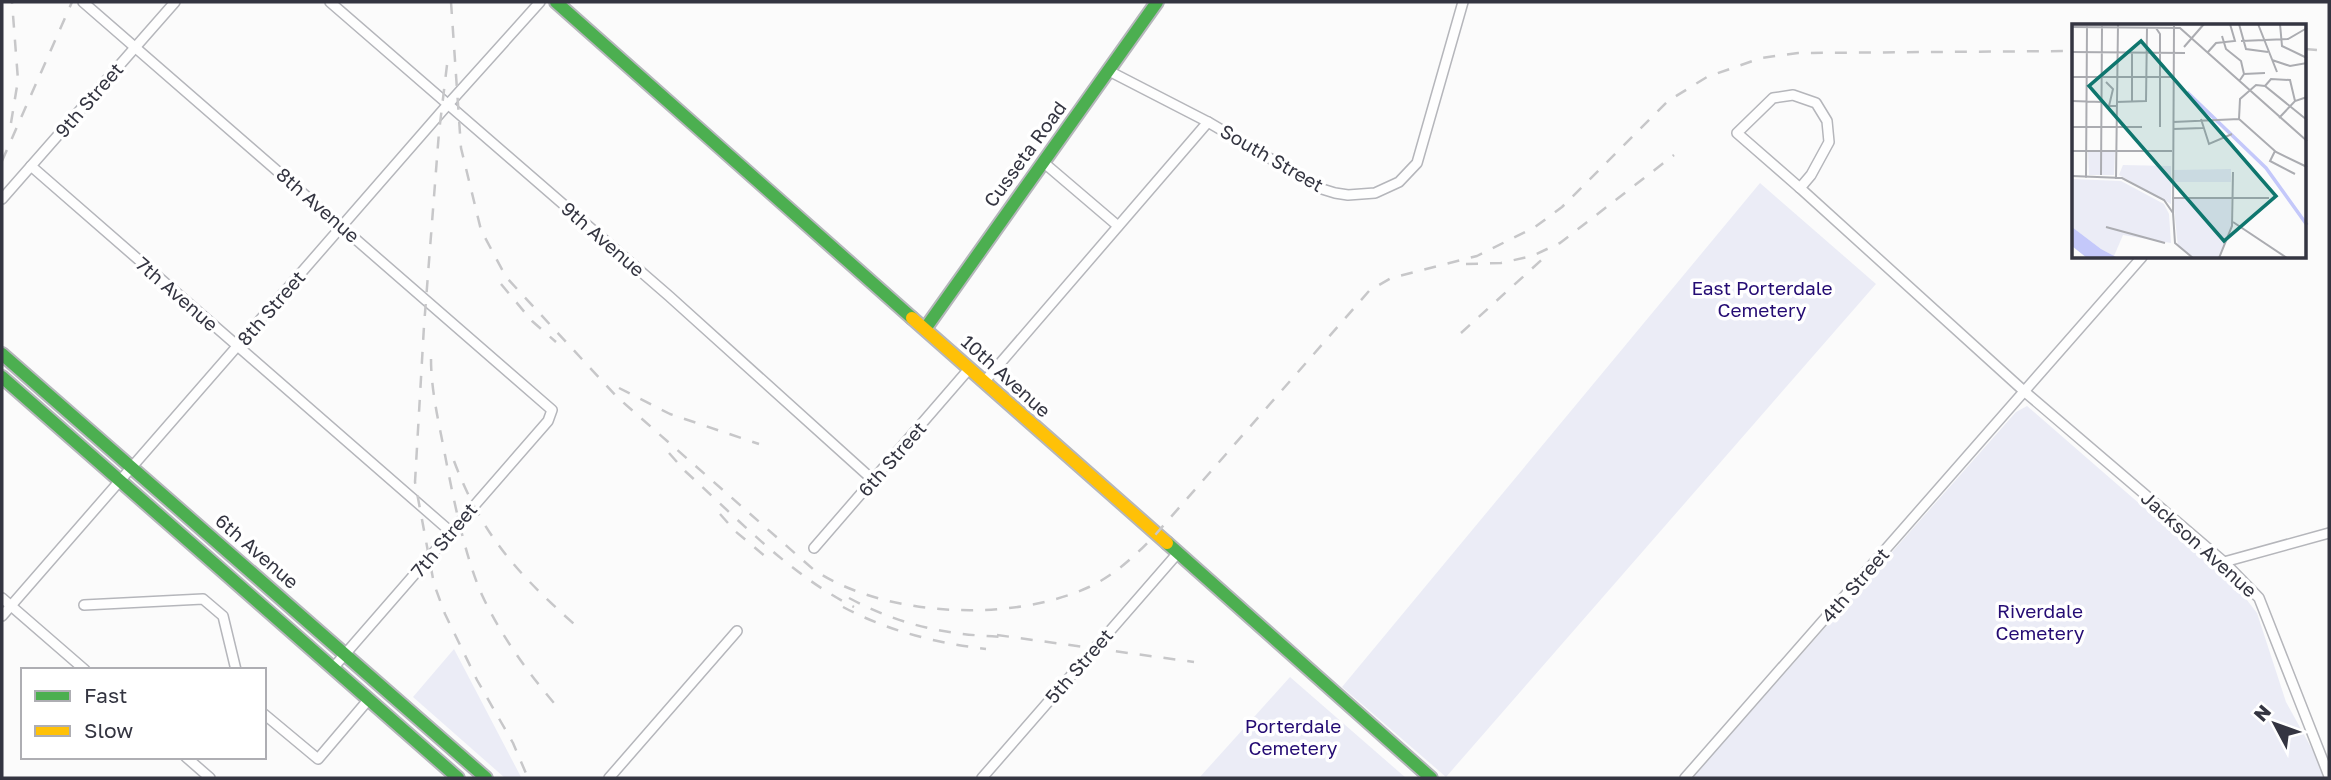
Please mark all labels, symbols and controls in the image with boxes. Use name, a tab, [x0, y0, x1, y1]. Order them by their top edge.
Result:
inset map	[2072, 24, 2306, 259]
street label: 9th Street	[50, 57, 127, 142]
street label: Cusseta Road	[978, 96, 1071, 211]
street label: South Street	[1217, 119, 1328, 196]
street label: 8th Avenue	[272, 162, 365, 247]
street label: 9th Avenue	[557, 196, 650, 281]
street label: 7th Avenue	[132, 252, 223, 335]
street label: 8th Street	[232, 265, 309, 350]
park label: East Porterdale Cemetery	[1691, 276, 1833, 321]
street label: 10th Avenue	[957, 330, 1056, 422]
street label: 6th Street	[853, 416, 930, 501]
street label: Jackson Avenue	[2137, 486, 2262, 601]
street label: 7th Street	[406, 498, 481, 582]
street label: 6th Avenue	[211, 508, 304, 593]
street label: 4th Street	[1816, 542, 1893, 627]
park label: Riverdale Cemetery	[1995, 599, 2085, 644]
street label: 5th Street	[1040, 624, 1117, 708]
legend	[21, 668, 266, 759]
text: Fast	[84, 682, 127, 708]
north arrow	[2240, 689, 2310, 759]
text: N	[2248, 700, 2275, 726]
park label: Porterdale Cemetery	[1245, 714, 1341, 759]
text: Slow	[84, 717, 133, 743]

